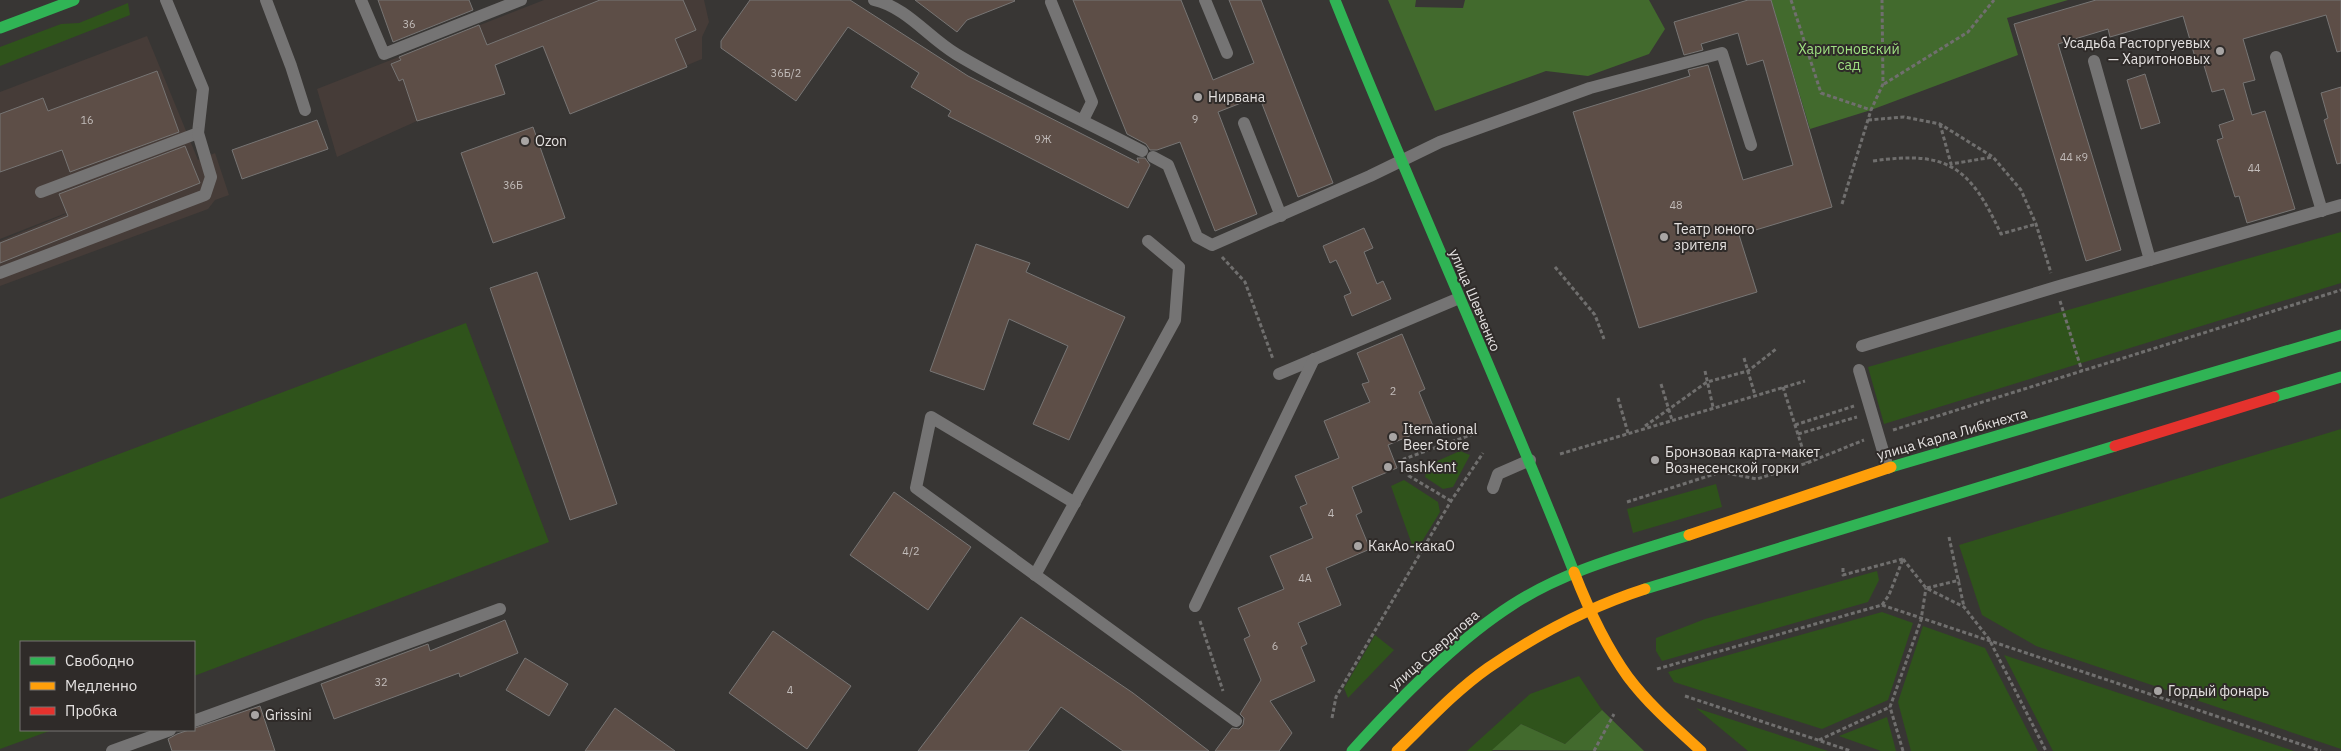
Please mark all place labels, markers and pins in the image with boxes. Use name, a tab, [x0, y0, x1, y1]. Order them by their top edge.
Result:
place label: Усадьба Расторгуевых — Харитоновых	[2063, 34, 2210, 68]
marker: Усадьба Расторгуевых — Харитоновых	[2214, 45, 2226, 57]
place label: Нирвана	[1208, 88, 1266, 106]
marker: Нирвана	[1192, 91, 1204, 103]
place label: Ozon	[535, 132, 567, 150]
marker: Ozon	[519, 135, 531, 147]
place label: Театр юного зрителя	[1674, 220, 1755, 254]
marker: Театр юного зрителя	[1658, 231, 1670, 243]
place label: Iternational Beer Store	[1403, 420, 1477, 454]
marker: Iternational Beer Store	[1387, 431, 1399, 443]
place label: Бронзовая карта-макет Вознесенской горки	[1665, 443, 1821, 477]
marker: Бронзовая карта-макет Вознесенской горки	[1649, 454, 1661, 466]
place label: TashKent	[1398, 458, 1456, 476]
marker: TashKent	[1382, 461, 1394, 473]
place label: КакАо-какаО	[1368, 537, 1455, 555]
marker: КакАо-какаО	[1352, 540, 1364, 552]
place label: Гордый фонарь	[2168, 682, 2269, 700]
marker: Гордый фонарь	[2152, 685, 2164, 697]
place label: Grissini	[265, 706, 312, 724]
marker: Grissini	[249, 709, 261, 721]

